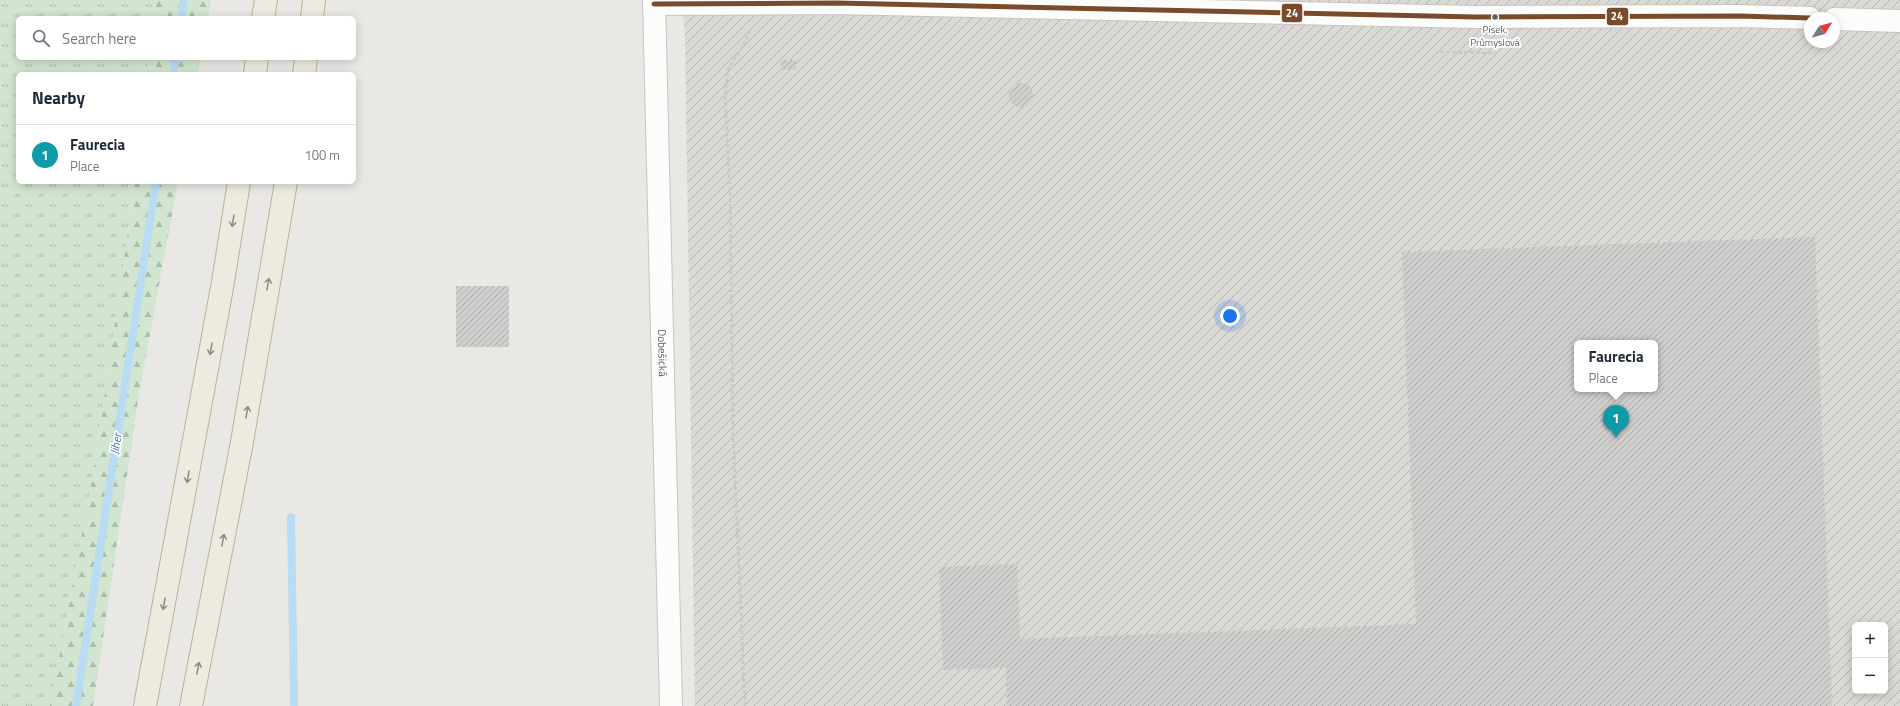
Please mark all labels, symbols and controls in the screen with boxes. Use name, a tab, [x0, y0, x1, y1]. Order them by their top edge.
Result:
line badge: 24	[1281, 3, 1303, 23]
text: 24	[1286, 5, 1298, 21]
line badge: 24	[1606, 7, 1629, 26]
text: 24	[1611, 8, 1623, 24]
marker: Písek, Průmyslová	[1490, 12, 1500, 22]
north arrow	[1804, 12, 1840, 48]
search box	[16, 16, 356, 60]
place label: Písek, Průmyslová	[1470, 22, 1520, 50]
icon: search	[30, 27, 52, 49]
text: Search here	[62, 27, 136, 50]
text: Nearby	[32, 85, 85, 111]
text: Faurecia	[70, 133, 125, 156]
text: 1	[41, 145, 49, 165]
text: 100 m	[304, 145, 340, 165]
text: Place	[70, 156, 99, 176]
one-way arrow	[229, 214, 237, 227]
one-way arrow	[264, 278, 272, 291]
your location	[1220, 306, 1240, 326]
street label: Dobešická	[654, 329, 671, 377]
popup	[1574, 340, 1658, 392]
one-way arrow	[207, 342, 215, 355]
text: Faurecia	[1588, 345, 1644, 368]
text: Place	[1588, 368, 1618, 388]
pin: 1	[1603, 405, 1629, 438]
one-way arrow	[243, 406, 251, 419]
water label: Jiher	[104, 430, 127, 456]
one-way arrow	[183, 470, 191, 483]
one-way arrow	[219, 534, 227, 547]
one-way arrow	[160, 598, 168, 611]
map controls	[1852, 622, 1888, 694]
button: +	[1852, 622, 1888, 658]
button: −	[1852, 658, 1888, 694]
one-way arrow	[194, 662, 202, 675]

